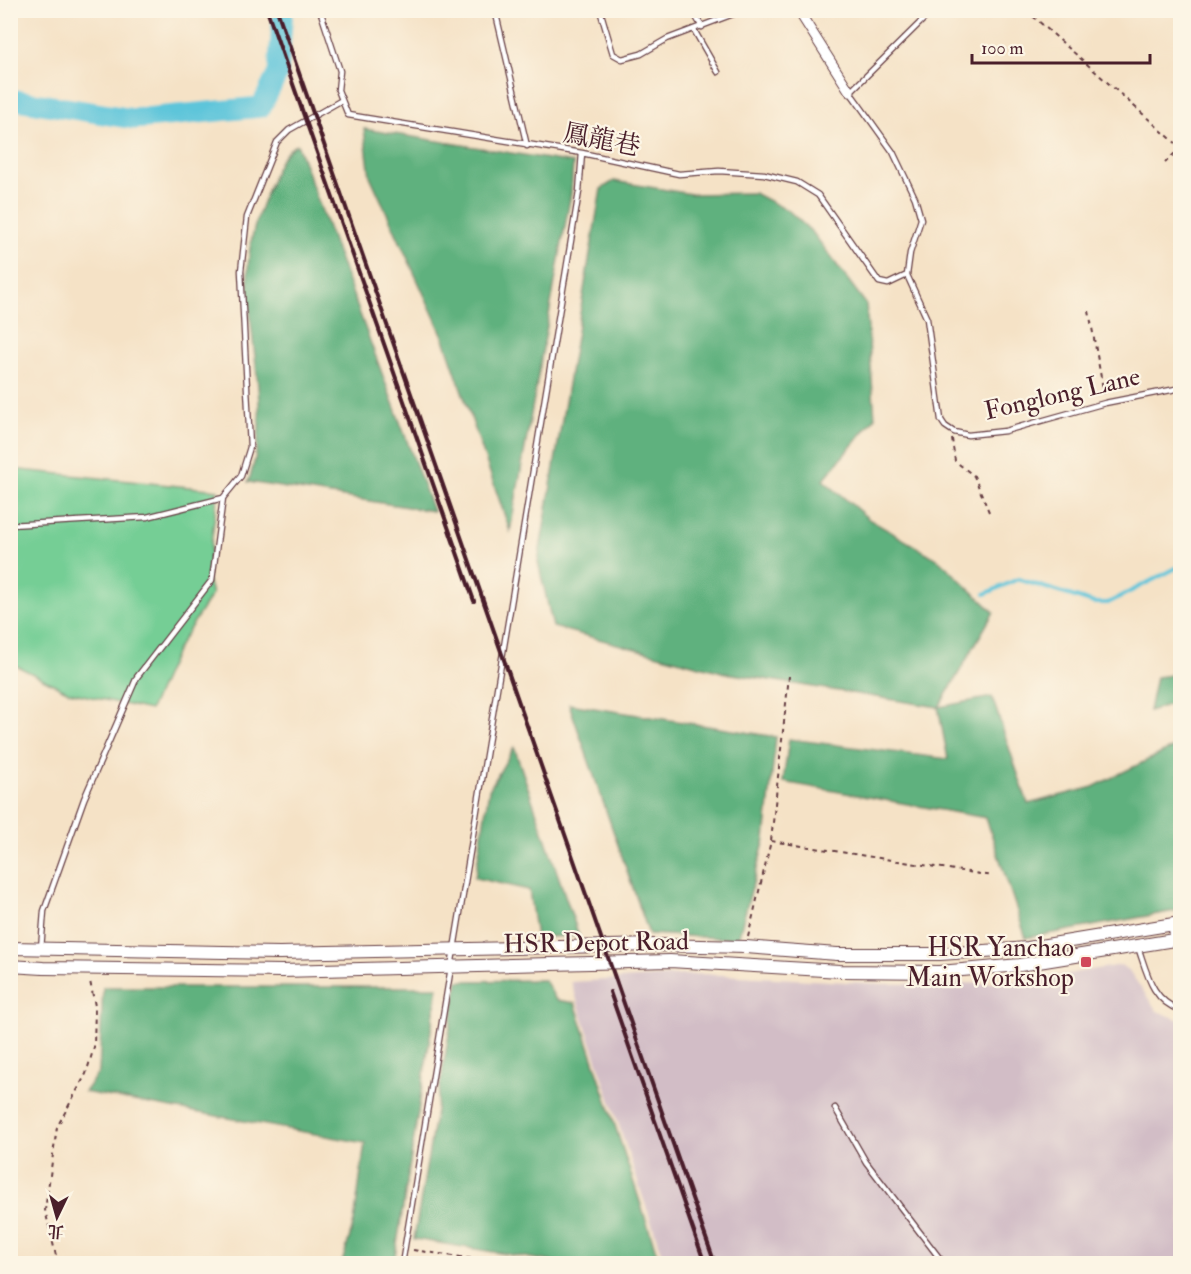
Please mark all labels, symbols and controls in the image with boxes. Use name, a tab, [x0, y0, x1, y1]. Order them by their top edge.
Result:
scale bar	[972, 27, 1150, 65]
text: 100 m	[981, 37, 1024, 60]
street label: 鳳龍巷	[560, 117, 643, 163]
street label: Fonglong Lane	[981, 360, 1143, 427]
street label: HSR Depot Road	[503, 925, 689, 962]
place label: HSR Yanchao Main Workshop	[906, 932, 1074, 995]
marker: HSR Yanchao Main Workshop	[1079, 955, 1093, 969]
north arrow	[27, 1187, 87, 1247]
text: 北	[47, 1220, 65, 1242]

